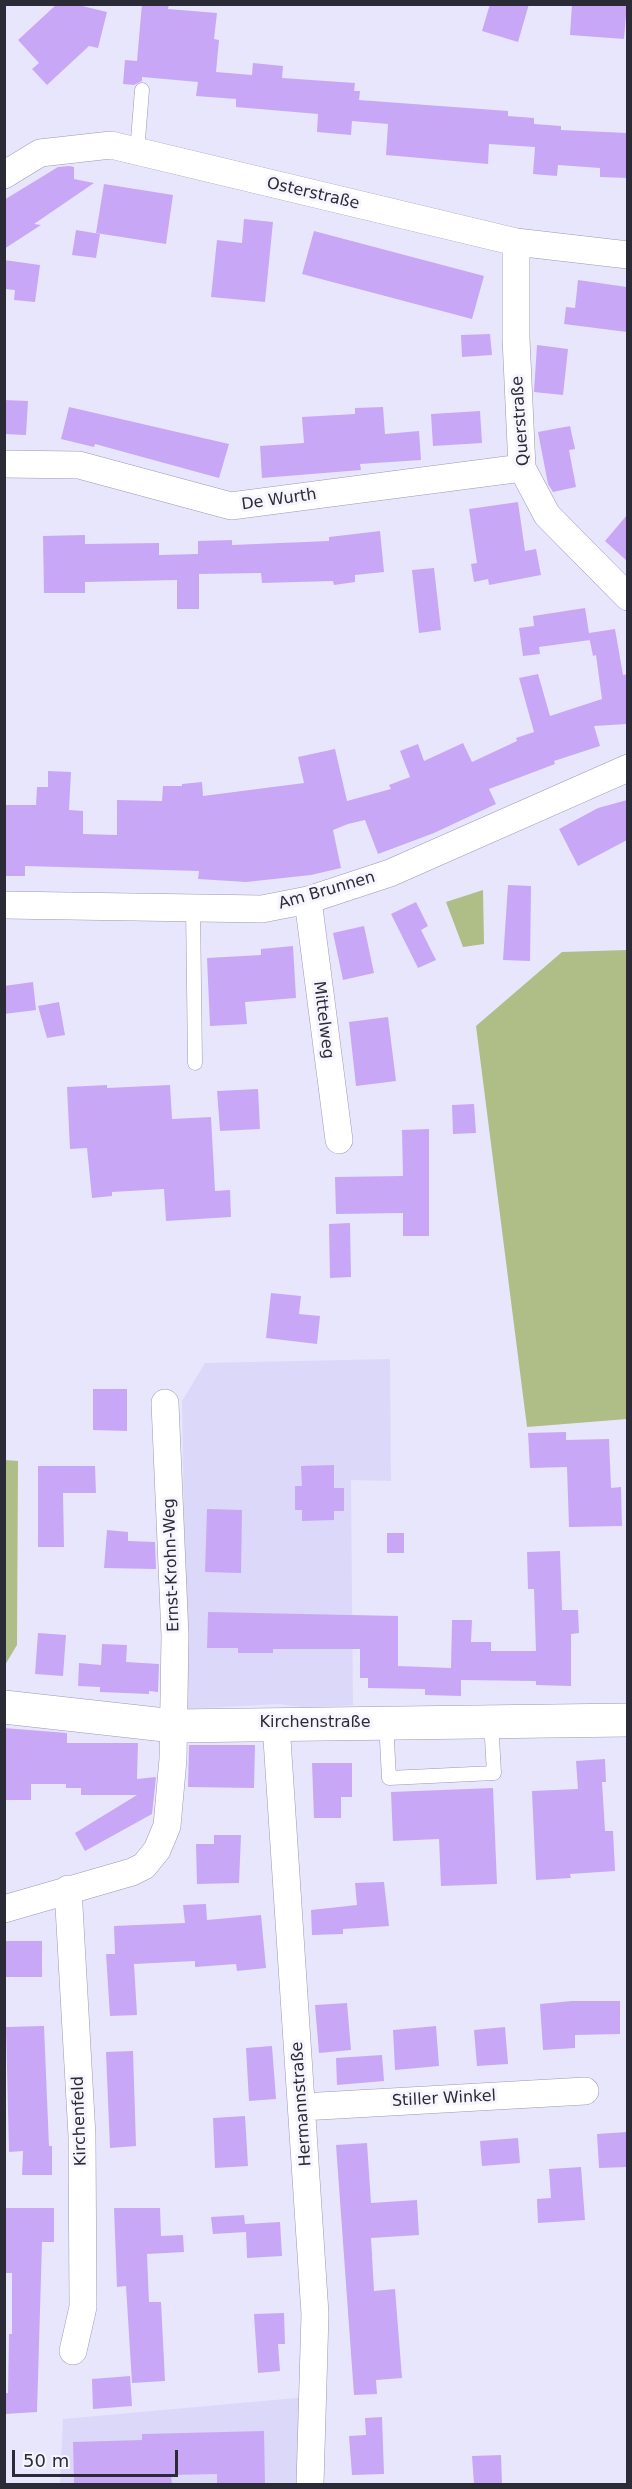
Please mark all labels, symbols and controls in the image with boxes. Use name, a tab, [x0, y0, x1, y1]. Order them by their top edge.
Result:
street label: Osterstraße	[265, 174, 361, 214]
street label: Querstraße	[508, 375, 534, 467]
street label: De Wurth	[240, 485, 318, 515]
street label: Am Brunnen	[276, 868, 378, 914]
street label: Mittelweg	[309, 980, 337, 1060]
street label: Ernst-Krohn-Weg	[160, 1498, 184, 1632]
street label: Kirchenstraße	[260, 1713, 370, 1733]
street label: Hermannstraße	[288, 2041, 316, 2167]
street label: Kirchenfeld	[69, 2076, 91, 2166]
street label: Stiller Winkel	[391, 2087, 497, 2111]
scale bar	[15, 2438, 182, 2476]
text: 50 m	[23, 2450, 69, 2471]

